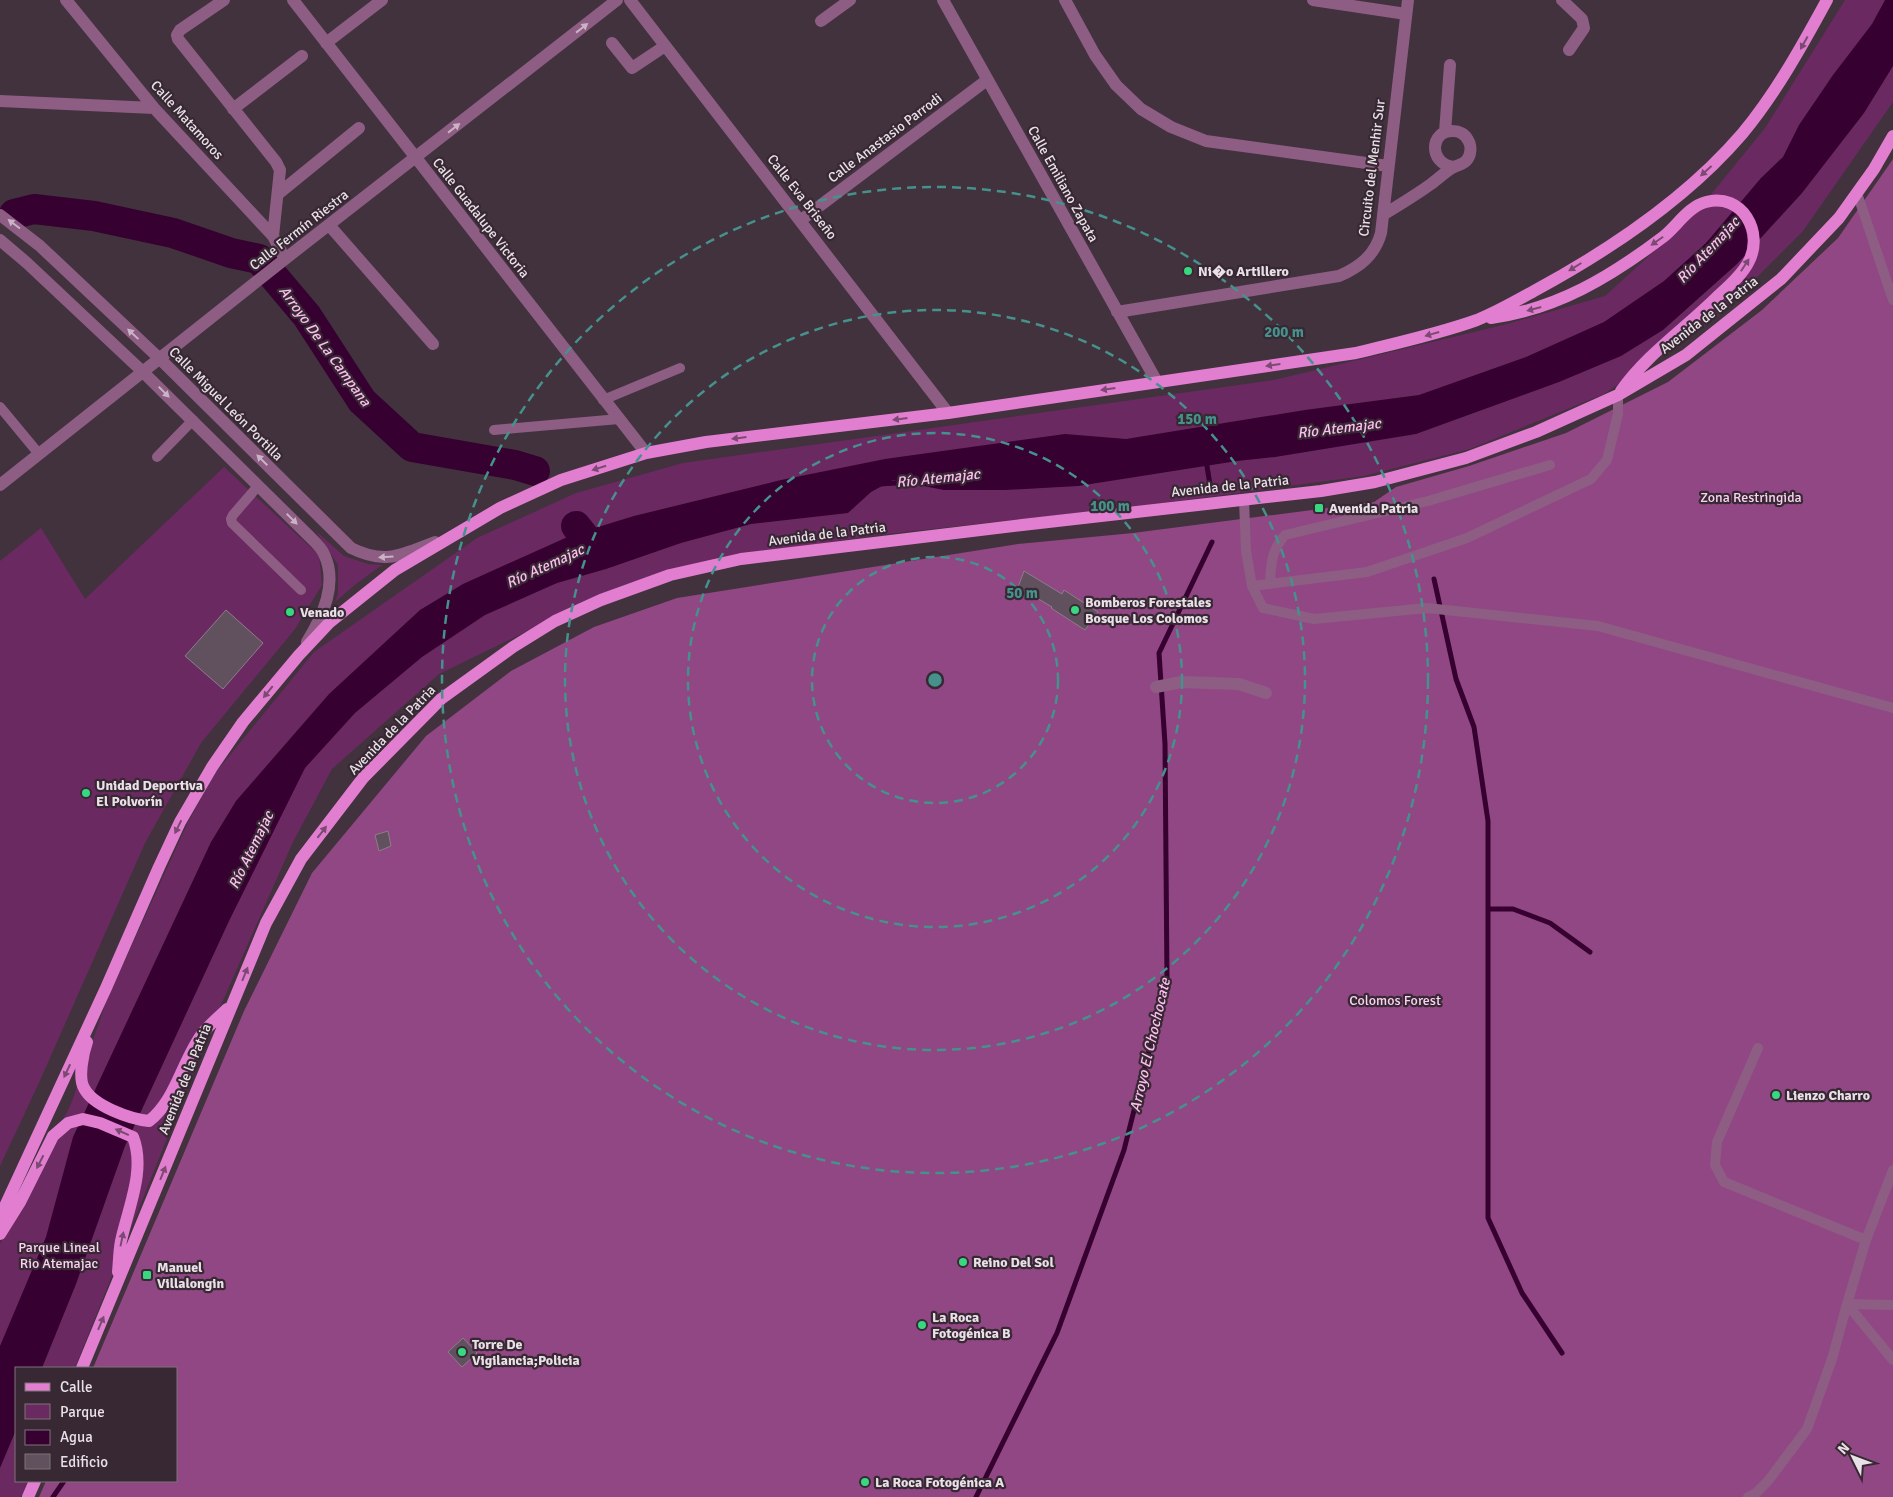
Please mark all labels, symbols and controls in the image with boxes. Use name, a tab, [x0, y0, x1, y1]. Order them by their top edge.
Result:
one-way arrow	[575, 22, 588, 33]
one-way arrow	[1800, 35, 1808, 50]
street label: Calle Matamoros	[147, 77, 227, 163]
street label: Calle Anastasio Parrodi	[825, 90, 945, 186]
street label: Circuito del Menhir Sur	[1355, 98, 1389, 238]
one-way arrow	[447, 122, 460, 133]
street label: Calle Emiliano Zapata	[1024, 123, 1102, 245]
street label: Calle Eva Briseño	[764, 151, 840, 243]
street label: Calle Guadalupe Victoria	[429, 155, 533, 281]
one-way arrow	[1700, 165, 1712, 177]
street label: Calle Fermín Riestra	[246, 186, 352, 274]
water label: Río Atemajac	[1673, 212, 1744, 287]
one-way arrow	[8, 219, 21, 230]
one-way arrow	[1650, 236, 1663, 246]
one-way arrow	[1741, 259, 1750, 272]
place label: Ni�o Artillero	[1198, 263, 1289, 280]
one-way arrow	[1568, 263, 1581, 272]
marker: Ni�o Artillero	[1182, 265, 1194, 277]
street label: Avenida de la Patria	[1657, 273, 1761, 357]
water label: Arroyo De La Campana	[275, 282, 375, 410]
one-way arrow	[1526, 305, 1541, 313]
text: 200 m	[1264, 323, 1304, 341]
one-way arrow	[128, 328, 140, 340]
one-way arrow	[1424, 330, 1439, 338]
street label: Calle Miguel León Portilla	[166, 344, 286, 464]
one-way arrow	[1264, 361, 1280, 369]
one-way arrow	[158, 386, 170, 398]
one-way arrow	[1100, 386, 1116, 394]
text: 150 m	[1177, 410, 1217, 428]
water label: Río Atemajac	[1296, 414, 1383, 442]
one-way arrow	[892, 415, 908, 423]
one-way arrow	[730, 434, 746, 442]
one-way arrow	[256, 455, 268, 467]
one-way arrow	[592, 465, 607, 472]
water label: Río Atemajac	[895, 465, 982, 491]
street label: Avenida de la Patria	[1170, 471, 1290, 501]
park label: Zona Restringida	[1700, 489, 1802, 506]
text: 100 m	[1090, 497, 1130, 515]
place label: Avenida Patria	[1329, 500, 1418, 517]
marker: Avenida Patria	[1313, 502, 1325, 514]
one-way arrow	[286, 513, 298, 525]
street label: Avenida de la Patria	[767, 518, 887, 550]
water label: Río Atemajac	[503, 540, 588, 592]
one-way arrow	[378, 553, 394, 561]
text: 50 m	[1006, 584, 1038, 602]
place label: Bomberos Forestales Bosque Los Colomos	[1085, 594, 1211, 627]
place label: Venado	[300, 604, 344, 621]
marker: Bomberos Forestales Bosque Los Colomos	[1069, 604, 1081, 616]
marker: Venado	[284, 606, 296, 618]
centre of rings	[926, 671, 944, 689]
street label: Avenida de la Patria	[345, 682, 439, 778]
one-way arrow	[262, 686, 273, 699]
place label: Unidad Deportiva El Polvorín	[96, 777, 203, 810]
marker: Unidad Deportiva El Polvorín	[80, 787, 92, 799]
water label: Río Atemajac	[224, 807, 278, 892]
one-way arrow	[174, 820, 182, 834]
one-way arrow	[317, 825, 327, 839]
one-way arrow	[242, 967, 249, 982]
water label: Arroyo El Chochocate	[1126, 975, 1174, 1114]
park label: Colomos Forest	[1349, 992, 1441, 1009]
street label: Avenida de la Patria	[155, 1021, 215, 1137]
one-way arrow	[63, 1064, 71, 1078]
place label: Lienzo Charro	[1786, 1087, 1870, 1104]
marker: Lienzo Charro	[1770, 1089, 1782, 1101]
one-way arrow	[115, 1128, 129, 1136]
one-way arrow	[36, 1155, 44, 1170]
one-way arrow	[159, 1165, 167, 1180]
one-way arrow	[118, 1231, 126, 1246]
park label: Parque Lineal Rio Atemajac	[18, 1239, 100, 1272]
place label: Reino Del Sol	[973, 1254, 1054, 1271]
marker: Reino Del Sol	[957, 1256, 969, 1268]
place label: Manuel Villalongin	[157, 1259, 224, 1292]
marker: Manuel Villalongin	[141, 1269, 153, 1281]
place label: La Roca Fotogénica B	[932, 1309, 1011, 1342]
one-way arrow	[97, 1315, 105, 1330]
marker: La Roca Fotogénica B	[916, 1319, 928, 1331]
place label: Torre De Vigilancia;Policia	[472, 1336, 580, 1369]
marker: Torre De Vigilancia;Policia	[456, 1346, 468, 1358]
legend	[15, 1367, 178, 1482]
text: Calle	[60, 1378, 93, 1396]
text: Parque	[60, 1403, 105, 1421]
text: Agua	[60, 1428, 93, 1446]
north arrow	[1828, 1432, 1878, 1482]
text: N	[1834, 1439, 1853, 1458]
text: Edificio	[60, 1453, 108, 1471]
place label: La Roca Fotogénica A	[875, 1474, 1004, 1491]
marker: La Roca Fotogénica A	[859, 1476, 871, 1488]

